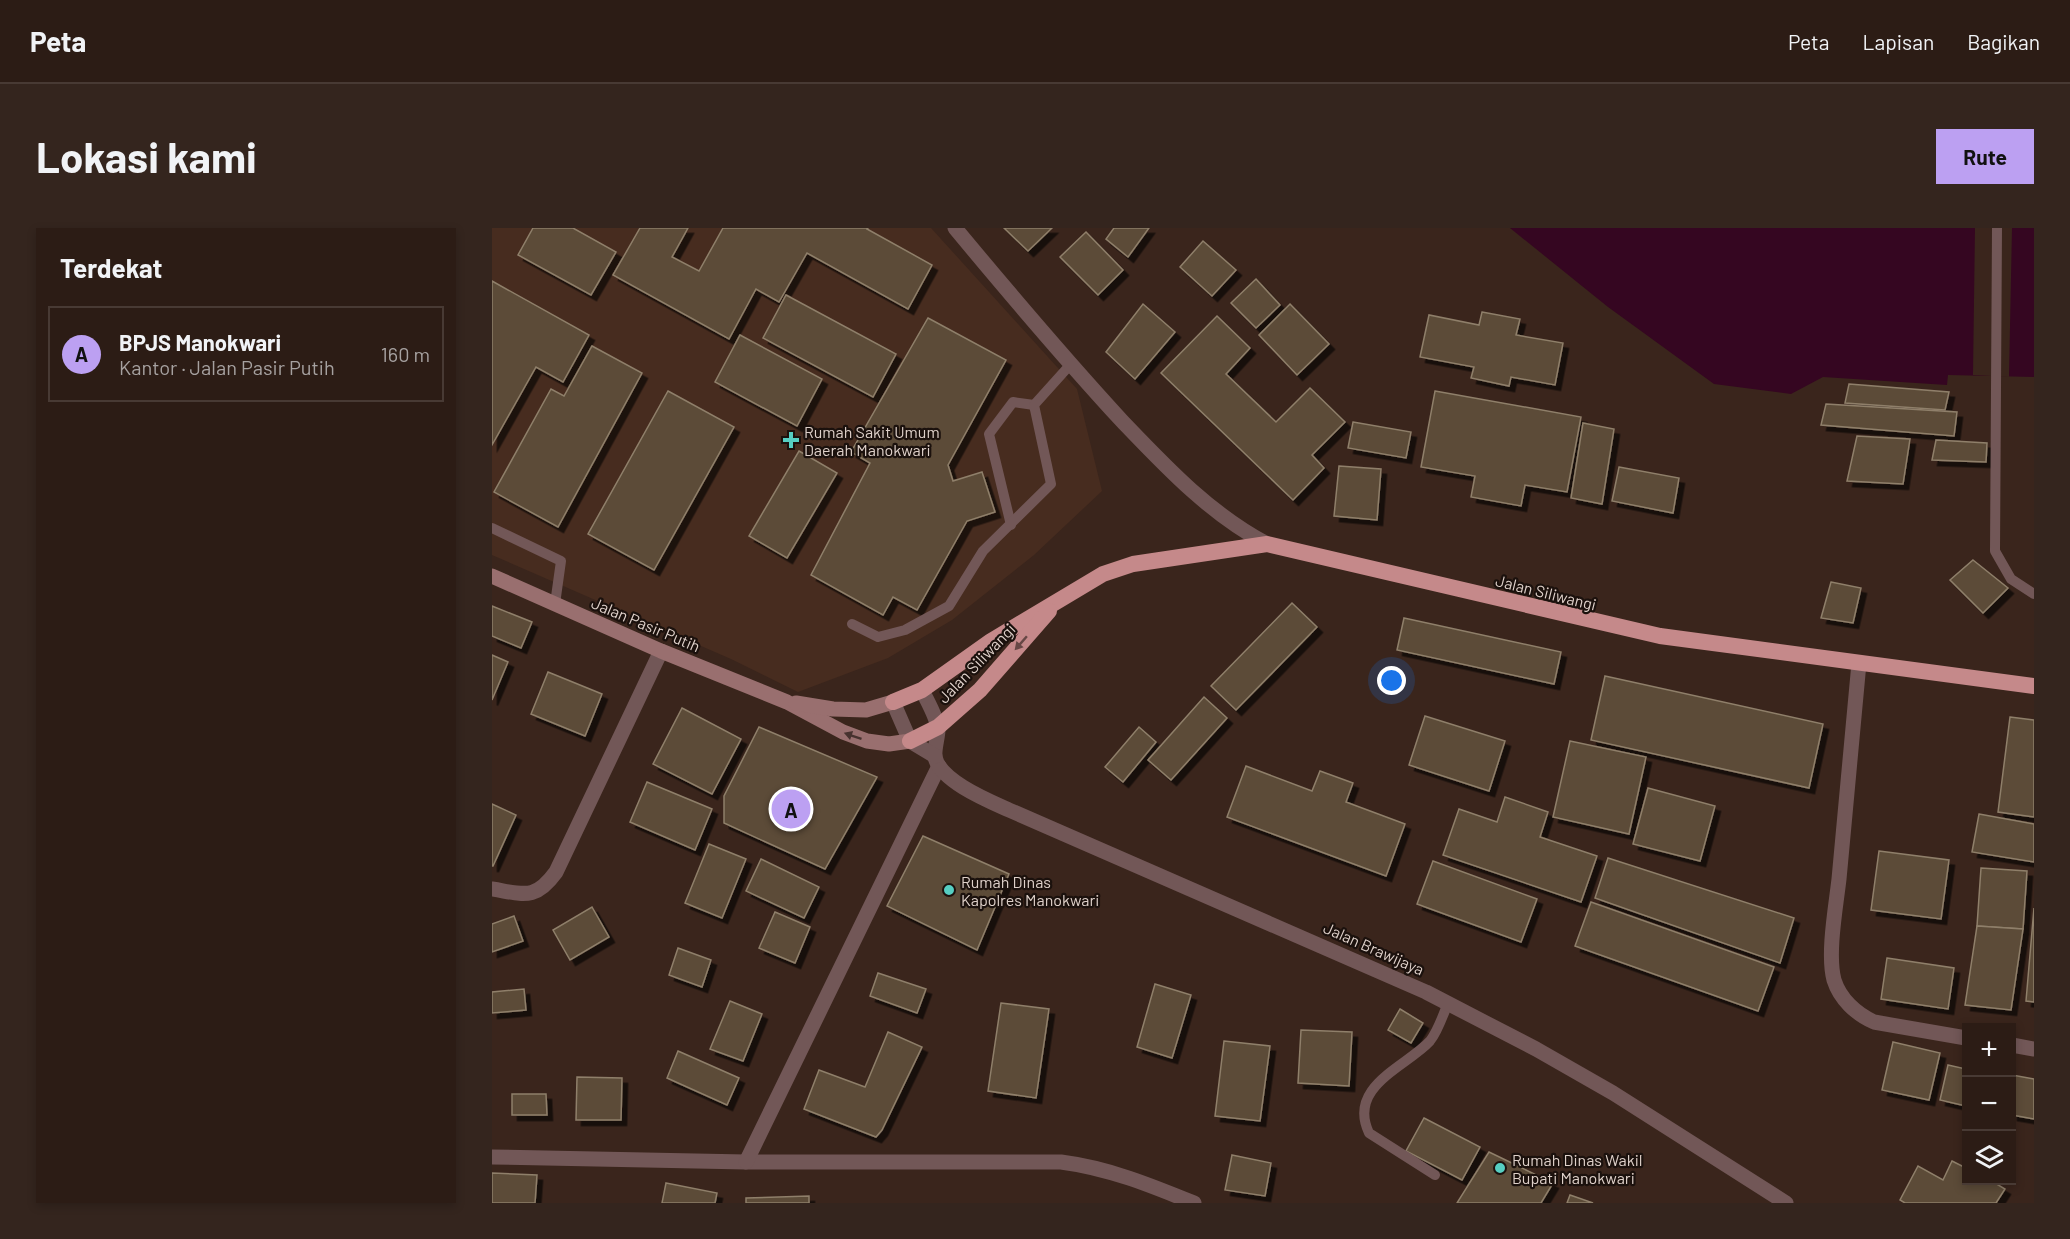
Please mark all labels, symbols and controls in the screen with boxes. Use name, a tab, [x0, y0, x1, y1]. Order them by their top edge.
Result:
text: Peta	[30, 24, 86, 58]
text: Peta	[1788, 29, 1829, 54]
text: Lapisan	[1862, 29, 1934, 54]
text: Bagikan	[1967, 29, 2040, 54]
button: Rute	[1936, 129, 2034, 184]
text: Lokasi kami	[36, 131, 257, 181]
text: Terdekat	[60, 252, 162, 283]
text: BPJS Manokwari	[119, 329, 281, 355]
text: A	[75, 342, 88, 366]
text: 160 m	[381, 342, 430, 366]
text: Kantor · Jalan Pasir Putih	[119, 355, 335, 379]
place label: Rumah Sakit Umum Daerah Manokwari	[804, 422, 940, 459]
marker: Rumah Sakit Umum Daerah Manokwari	[782, 431, 800, 449]
street label: Jalan Siliwangi	[1494, 570, 1598, 614]
street label: Jalan Pasir Putih	[589, 593, 703, 655]
street label: Jalan Siliwangi	[933, 619, 1019, 707]
one-way arrow	[1015, 635, 1028, 650]
your location	[1377, 666, 1406, 695]
one-way arrow	[844, 731, 862, 740]
pin: A	[772, 786, 810, 832]
place label: Rumah Dinas Kapolres Manokwari	[961, 872, 1099, 909]
marker: Rumah Dinas Kapolres Manokwari	[942, 883, 956, 897]
street label: Jalan Brawijaya	[1321, 917, 1427, 979]
map controls	[1962, 1023, 2016, 1185]
button: +	[1962, 1023, 2016, 1077]
button: −	[1962, 1077, 2016, 1131]
button: layers	[1962, 1131, 2016, 1185]
place label: Rumah Dinas Wakil Bupati Manokwari	[1512, 1150, 1643, 1187]
marker: Rumah Dinas Wakil Bupati Manokwari	[1493, 1161, 1507, 1175]

